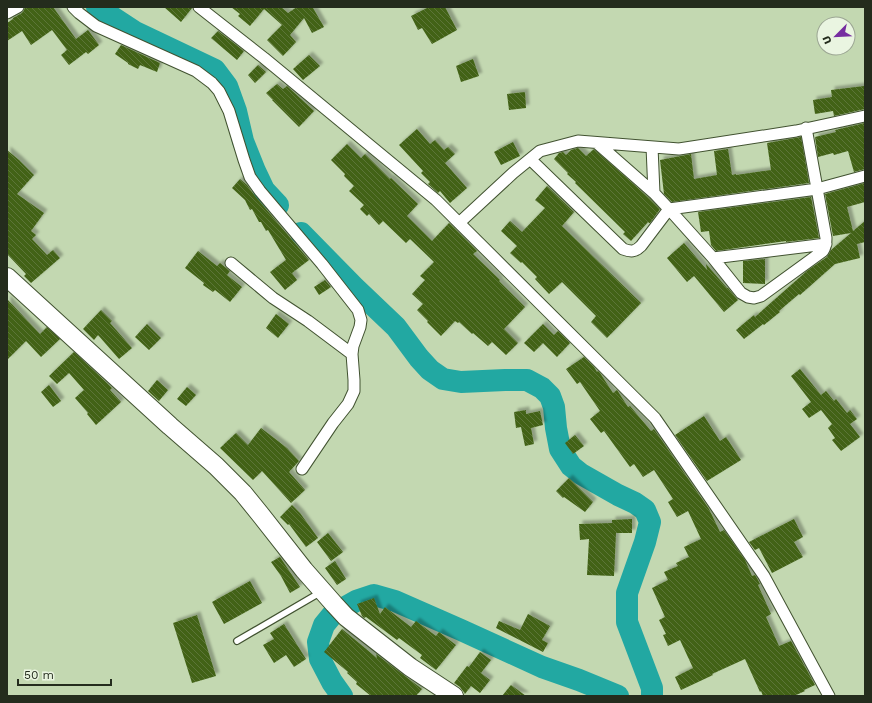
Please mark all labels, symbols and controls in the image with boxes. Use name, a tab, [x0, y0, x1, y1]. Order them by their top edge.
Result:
north arrow	[816, 16, 856, 56]
text: U	[820, 33, 835, 46]
scale bar	[18, 661, 111, 687]
text: 50 m	[24, 668, 54, 682]

